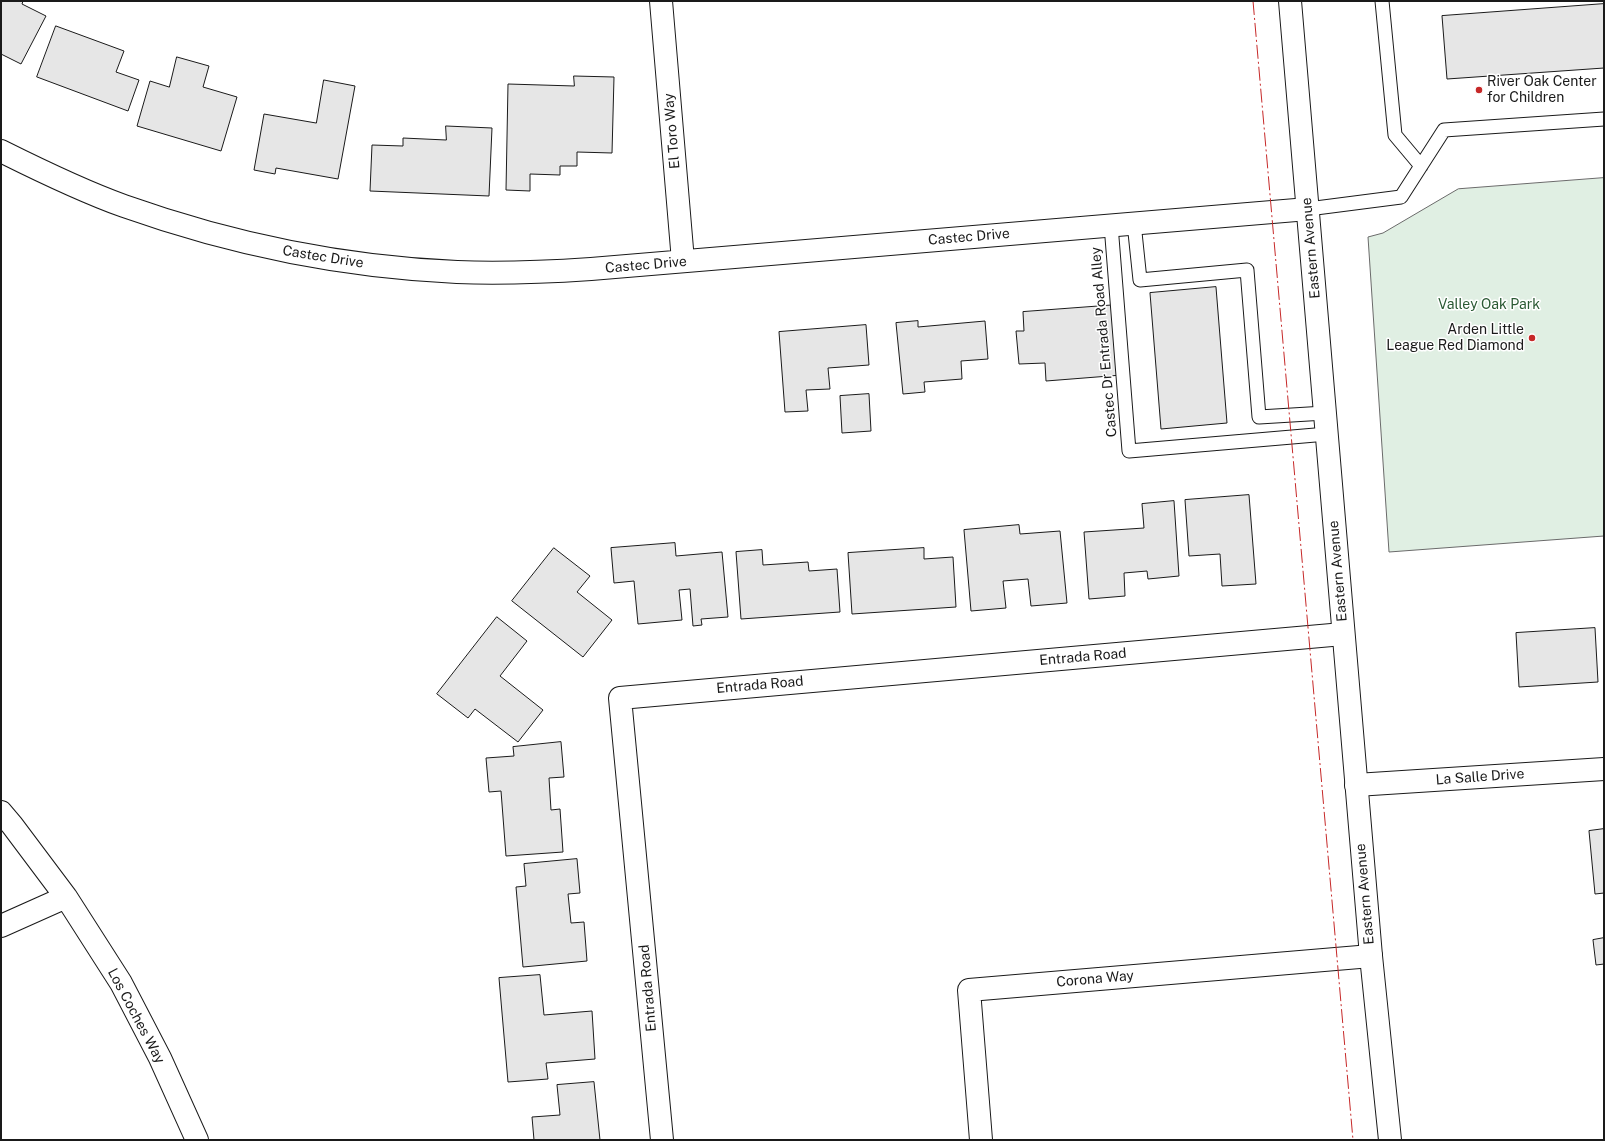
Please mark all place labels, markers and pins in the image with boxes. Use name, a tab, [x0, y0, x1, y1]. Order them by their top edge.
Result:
place label: River Oak Center for Children	[1487, 74, 1597, 106]
marker: River Oak Center for Children	[1474, 85, 1484, 95]
place label: Arden Little League Red Diamond	[1386, 322, 1524, 354]
marker: Arden Little League Red Diamond	[1527, 333, 1537, 343]

